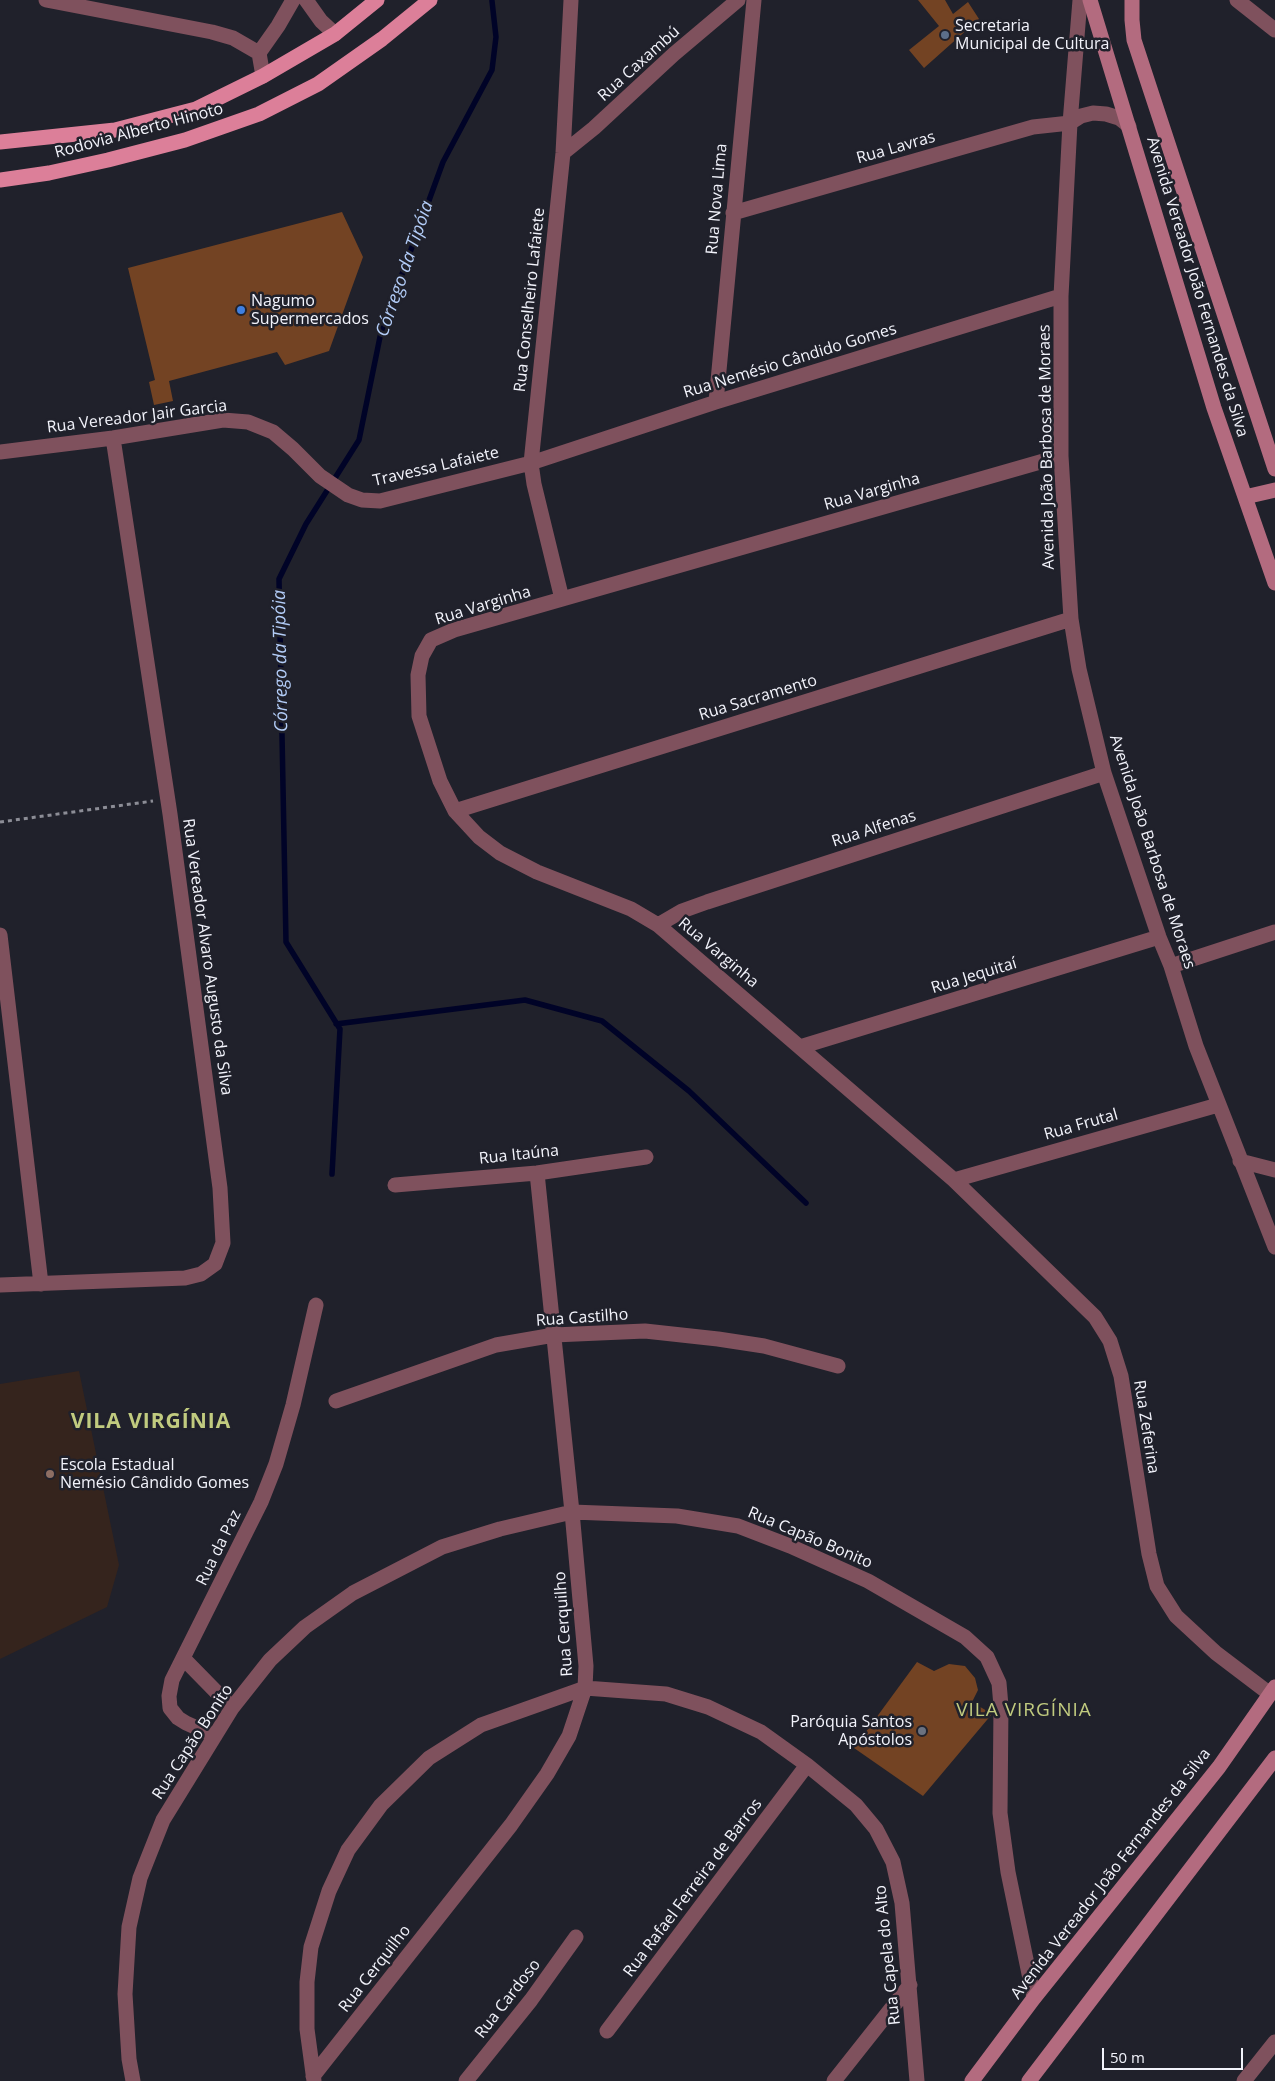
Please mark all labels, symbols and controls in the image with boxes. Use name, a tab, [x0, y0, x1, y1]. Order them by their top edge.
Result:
place label: Secretaria Municipal de Cultura	[955, 16, 1109, 54]
street label: Rua Caxambú	[594, 22, 684, 106]
marker: Secretaria Municipal de Cultura	[939, 29, 951, 41]
street label: Rodovia Alberto Hinoto	[53, 99, 225, 163]
street label: Rua Lavras	[854, 128, 938, 168]
street label: Avenida Vereador João Fernandes da Silva	[1142, 135, 1252, 439]
street label: Rua Nova Lima	[703, 143, 731, 255]
water label: Córrego da Tipóia	[372, 198, 438, 340]
street label: Rua Conselheiro Lafaiete	[511, 207, 549, 393]
place label: Nagumo Supermercados	[251, 291, 369, 329]
marker: Nagumo Supermercados	[235, 304, 247, 316]
street label: Rua Nemésio Cândido Gomes	[681, 319, 899, 403]
street label: Avenida João Barbosa de Moraes	[1035, 324, 1059, 570]
street label: Rua Vereador Jair Garcia	[46, 396, 228, 438]
street label: Travessa Lafaiete	[371, 443, 501, 491]
street label: Rua Varginha	[822, 469, 922, 515]
street label: Rua Varginha	[433, 582, 533, 630]
water label: Córrego da Tipóia	[269, 590, 293, 732]
street label: Rua Sacramento	[697, 671, 819, 725]
street label: Avenida João Barbosa de Moraes	[1105, 732, 1199, 972]
street label: Rua Alfenas	[829, 806, 919, 852]
street label: Rua Vereador Alvaro Augusto da Silva	[178, 817, 236, 1097]
street label: Rua Varginha	[674, 914, 762, 992]
street label: Rua Jequitaí	[929, 954, 1019, 998]
street label: Rua Frutal	[1042, 1105, 1120, 1145]
street label: Rua Itaúna	[478, 1141, 560, 1169]
street label: Rua Castilho	[535, 1305, 629, 1331]
street label: Rua Zeferina	[1129, 1379, 1163, 1475]
district label: VILA VIRGÍNIA	[69, 1409, 233, 1435]
place label: Escola Estadual Nemésio Cândido Gomes	[60, 1455, 249, 1493]
marker: Escola Estadual Nemésio Cândido Gomes	[44, 1468, 56, 1480]
street label: Rua Capão Bonito	[745, 1503, 875, 1573]
street label: Rua da Paz	[192, 1507, 246, 1589]
street label: Rua Cerquilho	[551, 1571, 577, 1677]
street label: Rua Capão Bonito	[149, 1681, 237, 1803]
district label: VILA VIRGÍNIA	[955, 1700, 1093, 1722]
place label: Paróquia Santos Apóstolos	[790, 1712, 912, 1750]
marker: Paróquia Santos Apóstolos	[916, 1725, 928, 1737]
street label: Avenida Vereador João Fernandes da Silva	[1007, 1745, 1215, 2003]
street label: Rua Rafael Ferreira de Barros	[620, 1795, 766, 1981]
street label: Rua Capela do Alto	[871, 1884, 905, 2026]
street label: Rua Cerquilho	[335, 1922, 415, 2016]
street label: Rua Cardoso	[471, 1956, 545, 2042]
scale bar	[1105, 2038, 1246, 2070]
text: 50 m	[1110, 2047, 1145, 2067]

